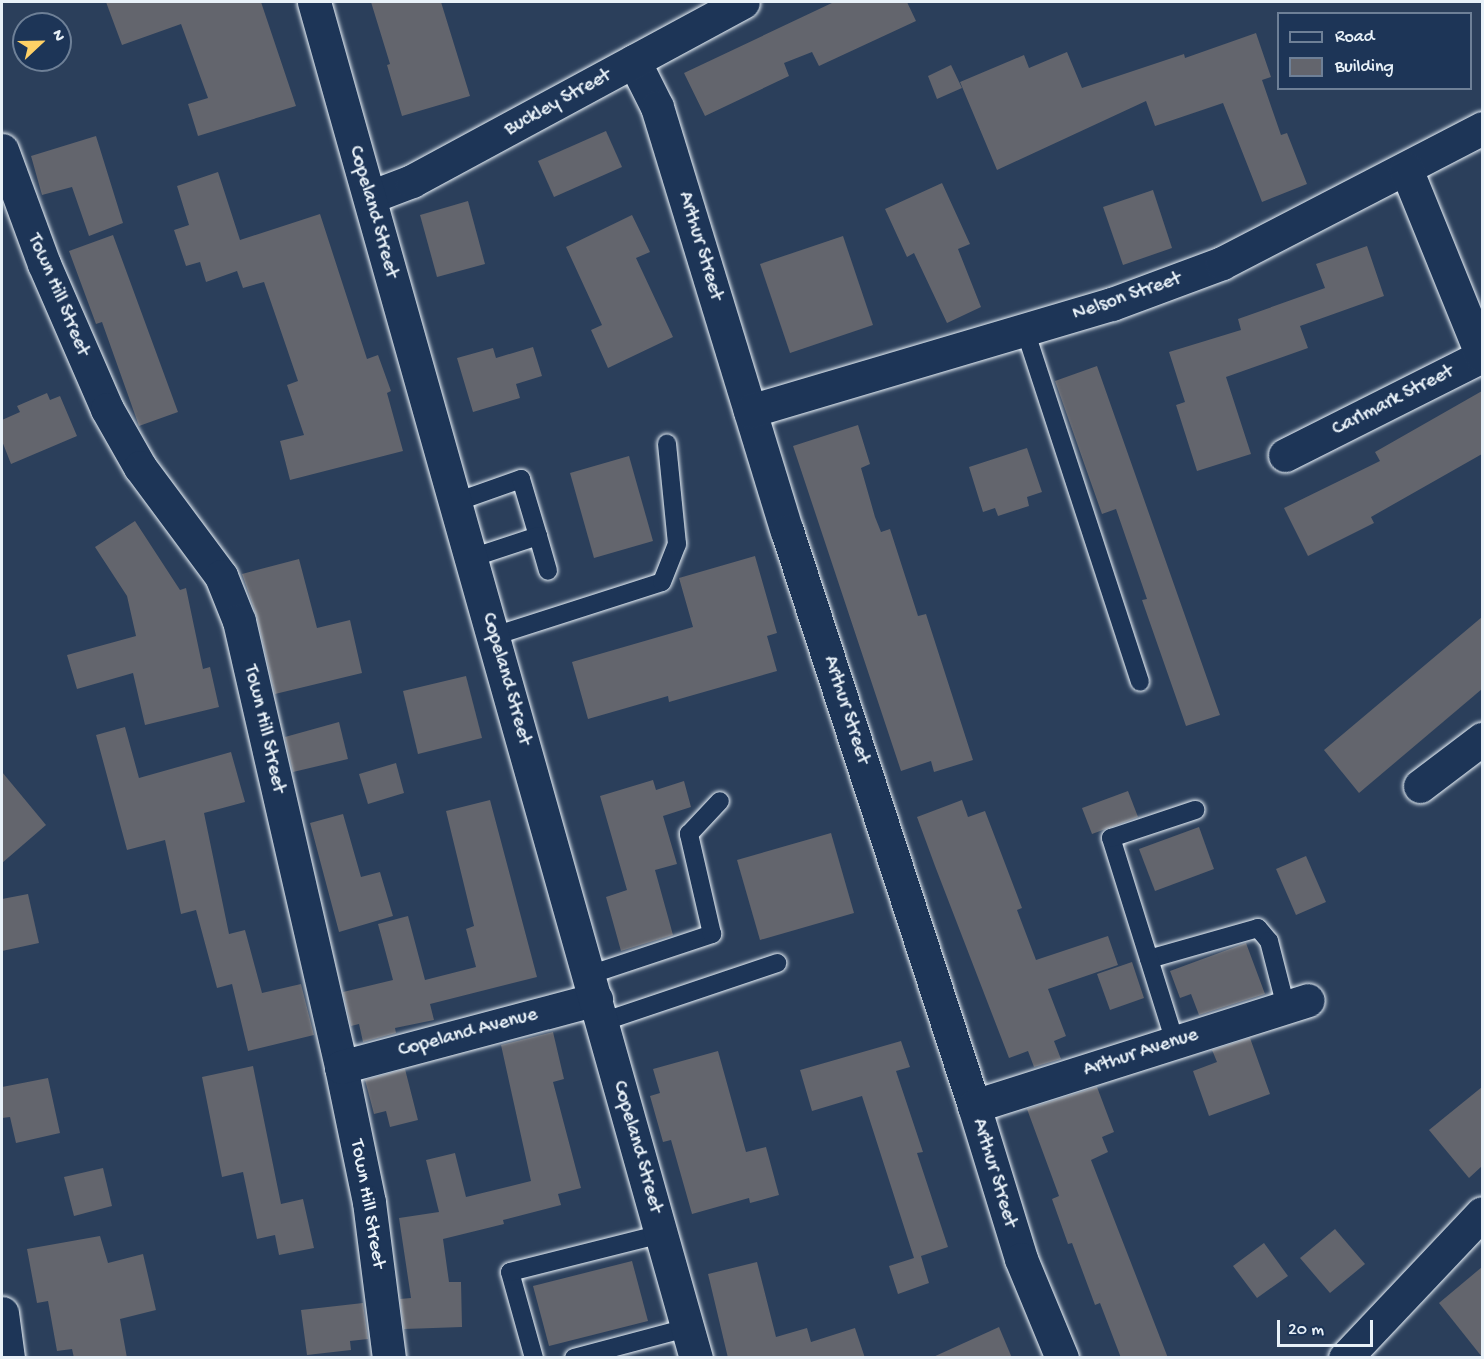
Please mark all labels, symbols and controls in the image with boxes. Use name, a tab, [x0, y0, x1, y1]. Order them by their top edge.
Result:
north arrow	[12, 12, 72, 72]
legend	[1277, 12, 1472, 90]
text: N	[47, 27, 68, 44]
text: Road	[1335, 27, 1374, 48]
text: Building	[1335, 57, 1394, 78]
street label: Buckley Street	[501, 64, 615, 142]
street label: Copeland Street	[343, 143, 403, 281]
street label: Arthur Street	[672, 189, 728, 303]
street label: Town Hill Street	[21, 230, 95, 360]
street label: Nelson Street	[1070, 267, 1184, 327]
street label: Carlmark Street	[1328, 360, 1458, 442]
street label: Copeland Street	[476, 610, 536, 748]
street label: Arthur Street	[817, 653, 875, 767]
street label: Town Hill Street	[238, 663, 290, 795]
street label: Copeland Avenue	[396, 1003, 540, 1063]
street label: Arthur Avenue	[1081, 1023, 1201, 1083]
street label: Copeland Street	[607, 1078, 667, 1216]
street label: Arthur Street	[966, 1116, 1022, 1230]
street label: Town Hill Street	[344, 1138, 390, 1270]
scale bar	[1280, 1308, 1376, 1346]
text: 20 m	[1288, 1320, 1324, 1341]

